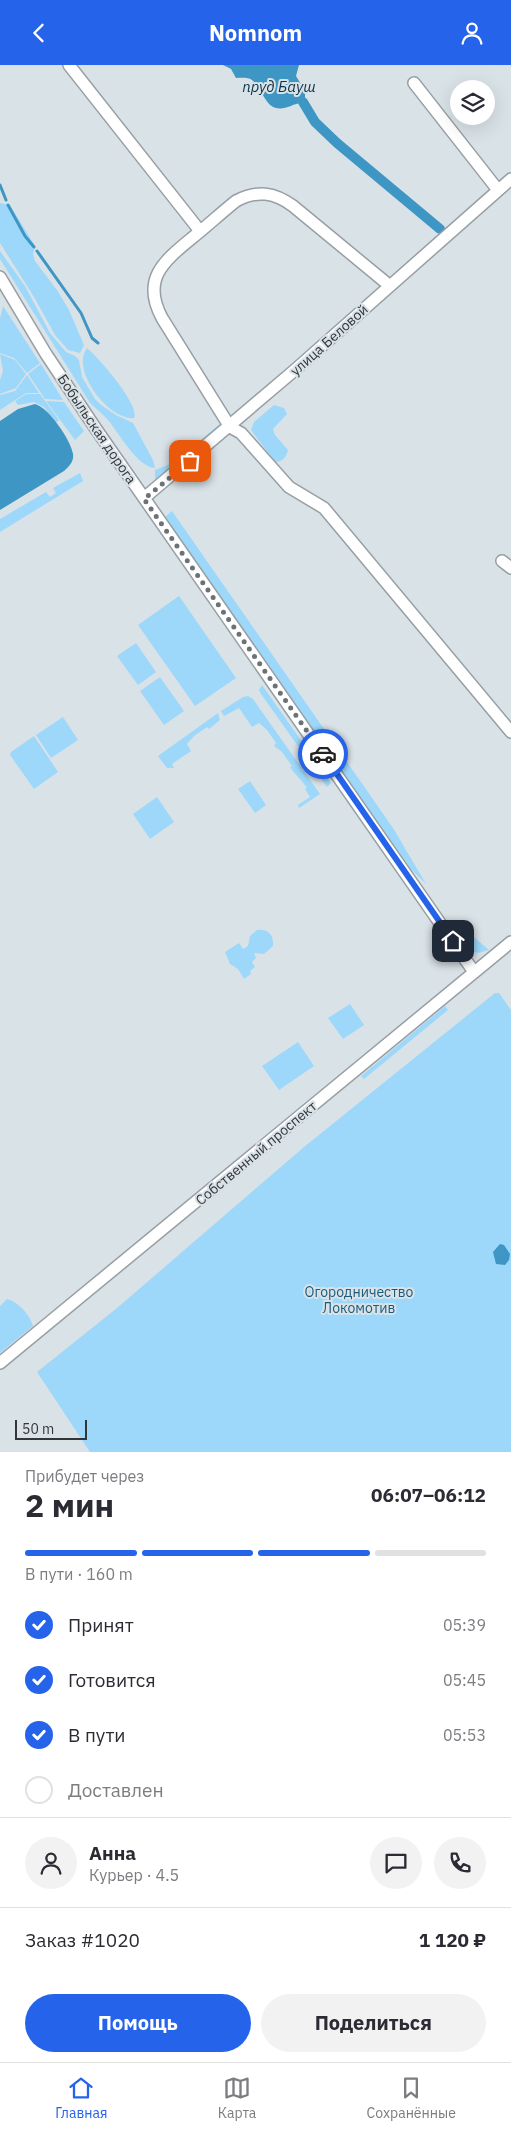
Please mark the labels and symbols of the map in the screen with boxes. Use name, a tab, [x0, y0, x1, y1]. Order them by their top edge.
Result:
water label: пруд Бауш	[242, 77, 316, 96]
street label: улица Беловой	[286, 300, 372, 380]
street label: Бобыльская дорога	[54, 371, 141, 488]
pin	[169, 440, 211, 482]
courier	[298, 729, 348, 779]
pin	[432, 920, 474, 962]
street label: Собственный проспект	[192, 1097, 321, 1209]
park label: Огородничество Локомотив	[305, 1283, 414, 1317]
scale bar	[15, 1417, 88, 1440]

